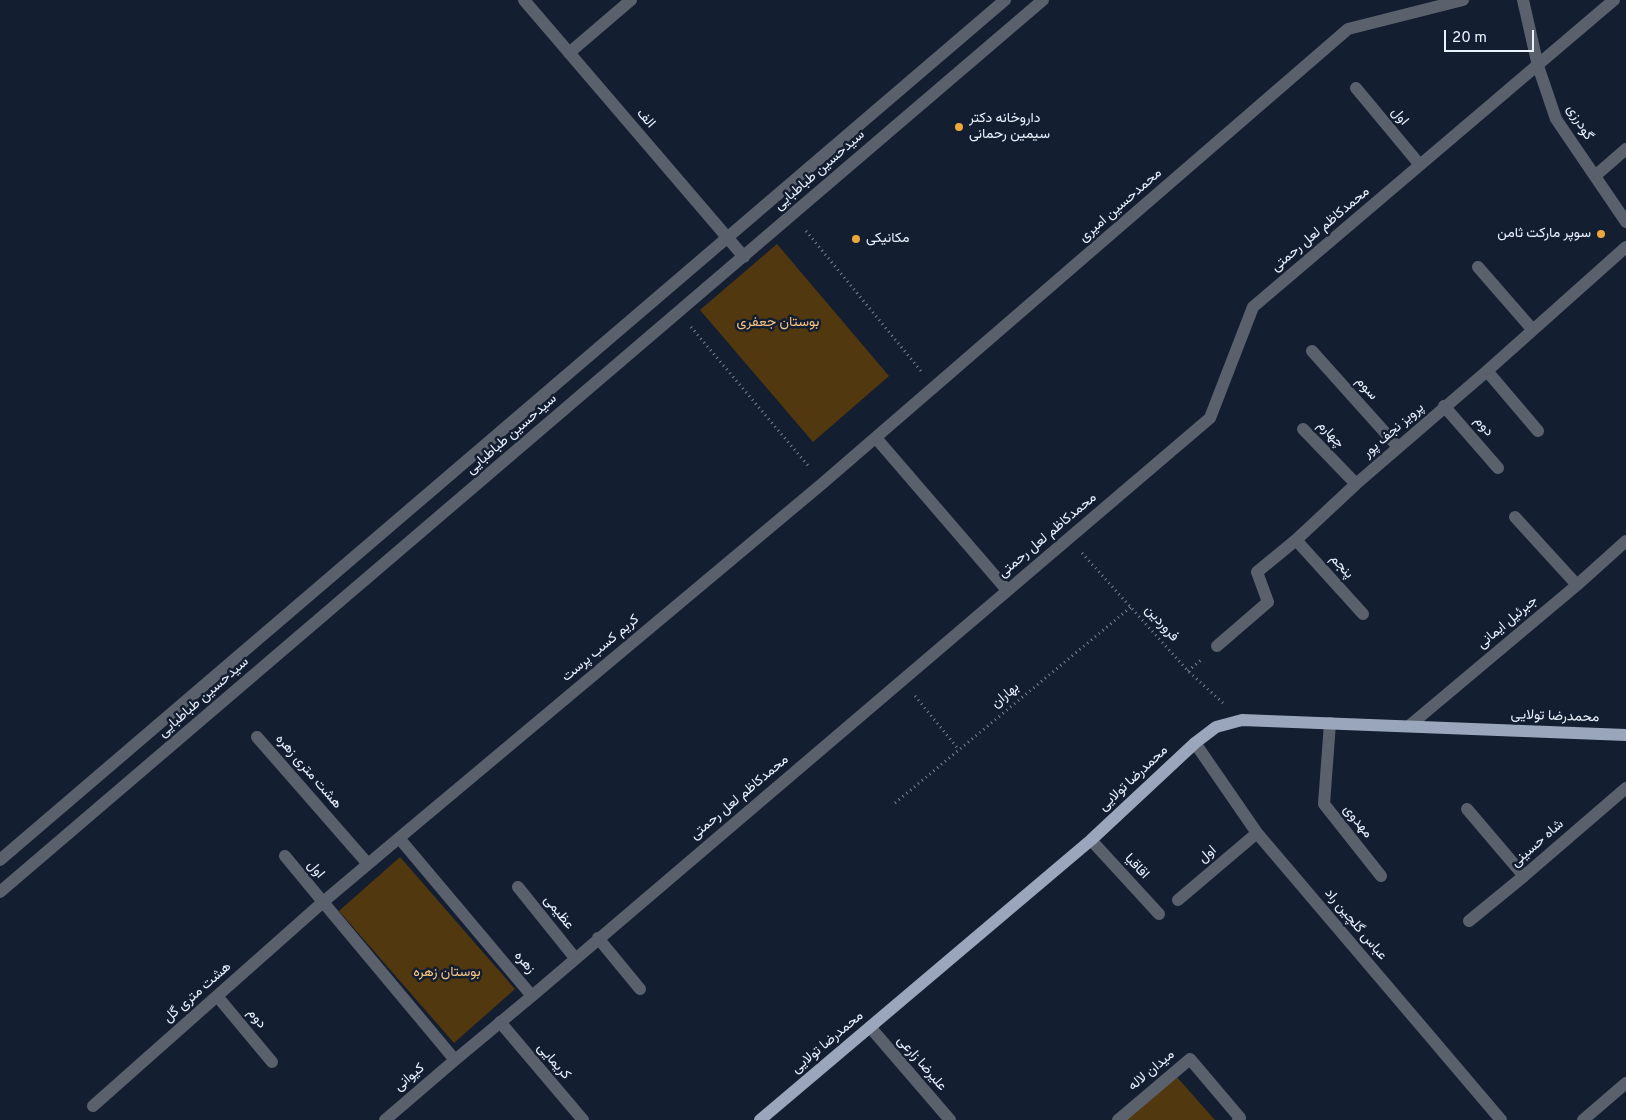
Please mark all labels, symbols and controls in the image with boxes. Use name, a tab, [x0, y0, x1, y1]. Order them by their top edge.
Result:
scale bar	[1446, 20, 1536, 52]
text: 20 m	[1452, 29, 1487, 48]
street label: گودرزی	[1562, 102, 1596, 144]
street label: اول	[1387, 105, 1411, 129]
street label: الف	[632, 106, 658, 132]
place label: داروخانه دکتر سیمین رحمانی	[969, 111, 1050, 144]
marker: داروخانه دکتر سیمین رحمانی	[953, 121, 965, 133]
street label: سیدحسین طباطبایی	[771, 127, 869, 215]
street label: محمدحسین امیری	[1076, 165, 1166, 247]
street label: محمدکاظم لعل رحمتی	[1268, 184, 1374, 276]
place label: سوپر مارکت ثامن	[1497, 226, 1591, 242]
marker: سوپر مارکت ثامن	[1595, 228, 1607, 240]
place label: مکانیکی	[866, 231, 910, 247]
marker: مکانیکی	[850, 233, 862, 245]
park label: بوستان جعفری	[737, 315, 819, 331]
street label: سوم	[1351, 374, 1381, 404]
street label: سیدحسین طباطبایی	[463, 391, 561, 479]
street label: پرویز نجف پور	[1360, 400, 1428, 462]
street label: دوم	[1470, 413, 1496, 441]
street label: چهارم	[1313, 418, 1347, 452]
street label: محمدکاظم لعل رحمتی	[995, 490, 1101, 582]
street label: پنجم	[1326, 551, 1356, 583]
street label: جبرئیل ایمانی	[1474, 593, 1542, 653]
street label: فروردین	[1140, 602, 1182, 646]
street label: کریم کسب پرست	[559, 612, 643, 686]
street label: سیدحسین طباطبایی	[155, 654, 253, 742]
street label: بهاران	[989, 679, 1023, 713]
street label: محمدرضا تولایی	[1510, 707, 1600, 727]
street label: هشت متری زهره	[271, 731, 345, 813]
street label: محمدرضا تولایی	[1096, 743, 1172, 815]
street label: محمدکاظم لعل رحمتی	[687, 752, 793, 844]
street label: مهدوی	[1339, 802, 1375, 842]
street label: شاه حسینی	[1508, 816, 1568, 872]
street label: اول	[1196, 843, 1220, 867]
street label: اقاقیا	[1120, 851, 1152, 883]
street label: اول	[303, 858, 327, 882]
street label: عباس گلچین راد	[1320, 886, 1390, 964]
street label: عظیمی	[539, 893, 577, 933]
street label: زهره	[510, 948, 538, 978]
street label: هشت متری گل	[161, 959, 235, 1027]
park label: بوستان زهره	[413, 965, 481, 981]
street label: دوم	[243, 1005, 269, 1033]
street label: محمدرضا تولایی	[789, 1008, 867, 1078]
street label: علیرضا زارعی	[893, 1033, 949, 1095]
street label: کریمایی	[533, 1040, 573, 1084]
street label: میدان لاله	[1125, 1047, 1179, 1095]
street label: کیوانی	[391, 1060, 429, 1096]

